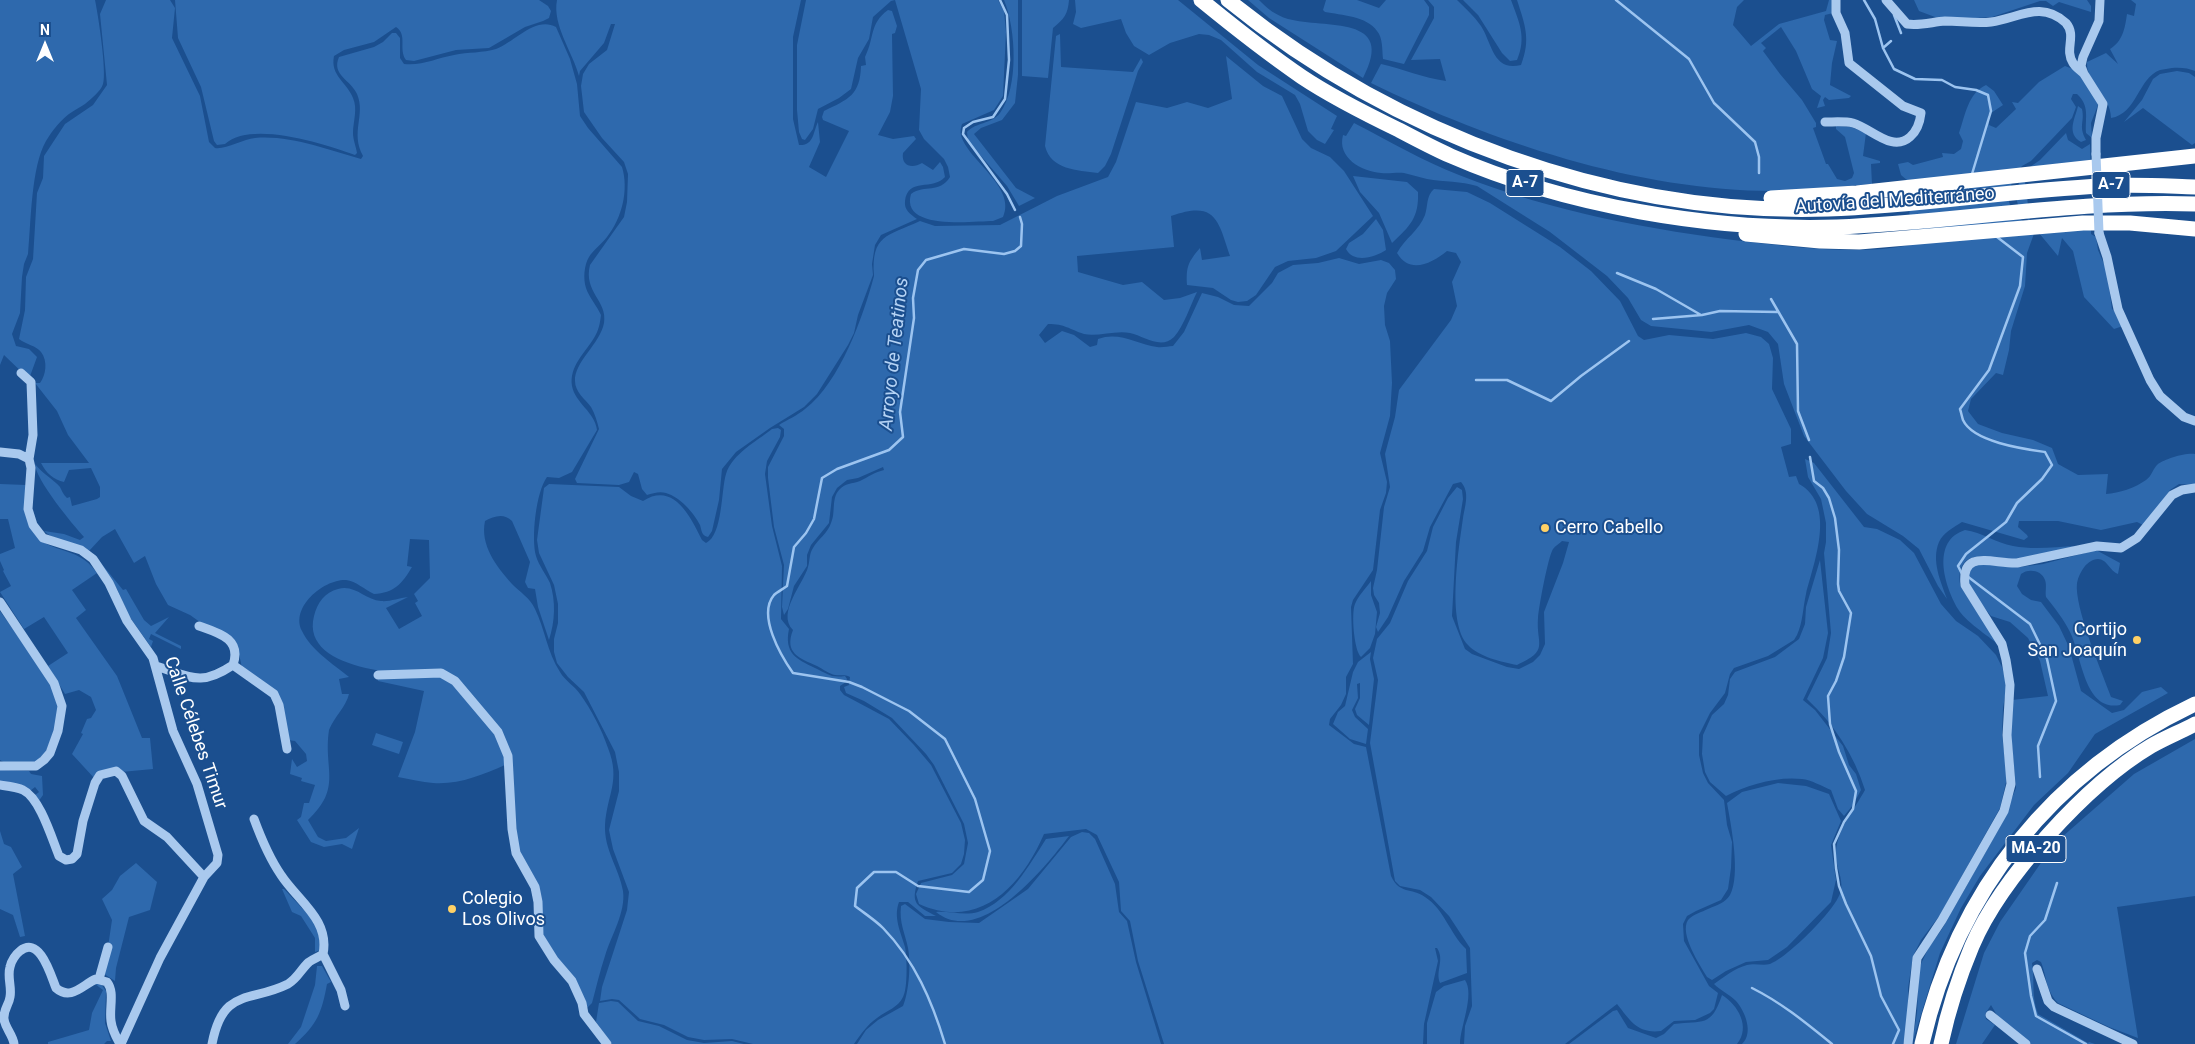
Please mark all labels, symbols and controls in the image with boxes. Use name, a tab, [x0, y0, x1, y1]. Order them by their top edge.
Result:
north arrow	[20, 20, 70, 70]
text: N	[40, 22, 50, 38]
road number: A-7	[1506, 170, 1544, 197]
road number: A-7	[2092, 172, 2130, 198]
street label: Autovía del Mediterráneo	[1794, 183, 1996, 219]
water label: Arroyo de Teatinos	[876, 276, 914, 432]
place label: Cerro Cabello	[1555, 517, 1663, 539]
marker: Cerro Cabello	[1539, 522, 1551, 534]
place label: Cortijo San Joaquín	[2028, 619, 2127, 662]
marker: Cortijo San Joaquín	[2131, 634, 2143, 646]
street label: Calle Célebes Timur	[159, 654, 231, 812]
road number: MA-20	[2006, 836, 2066, 862]
place label: Colegio Los Olivos	[462, 888, 545, 931]
marker: Colegio Los Olivos	[446, 903, 458, 915]

